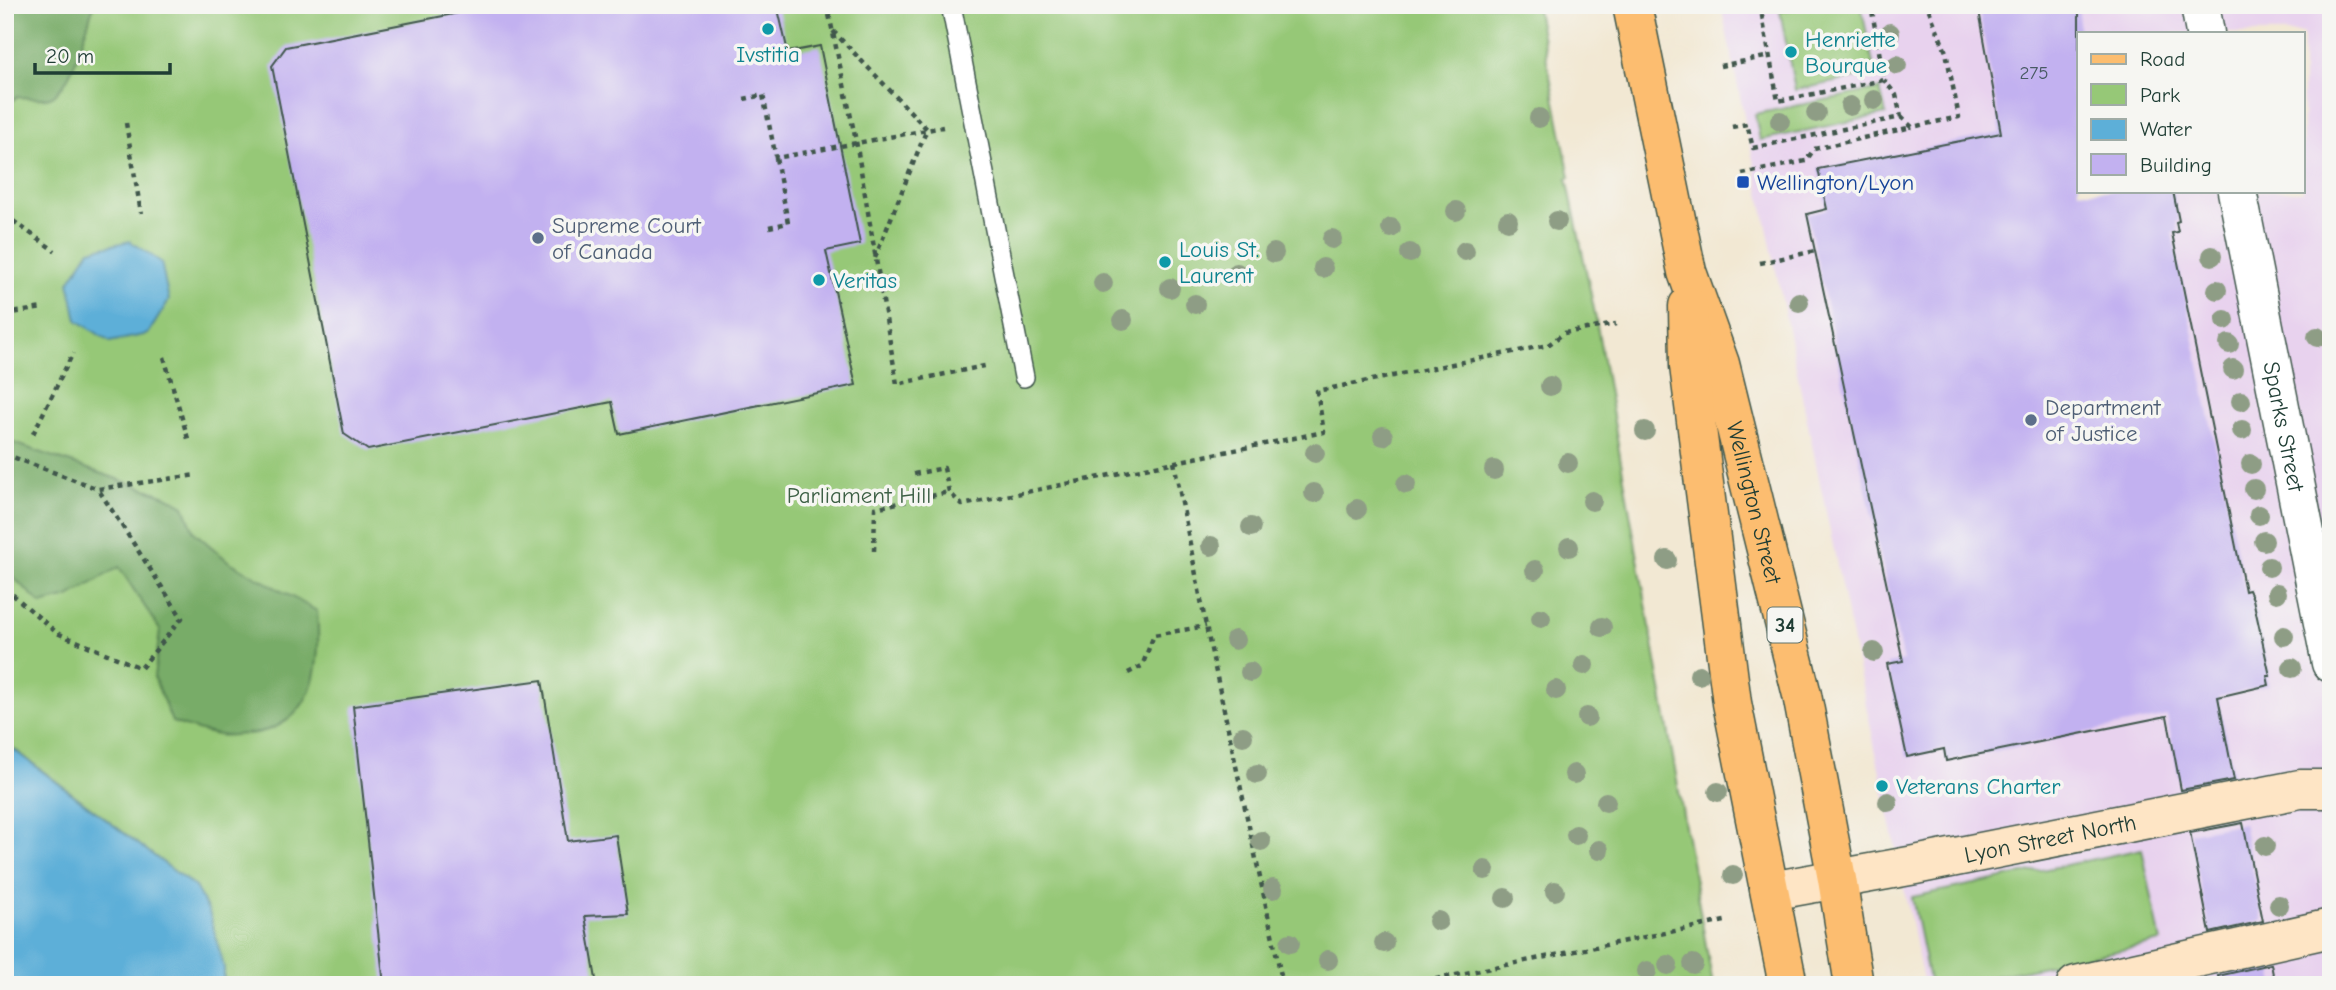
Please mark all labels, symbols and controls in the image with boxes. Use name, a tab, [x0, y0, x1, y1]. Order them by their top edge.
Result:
marker: Ivstitia	[760, 21, 776, 37]
place label: Henriette Bourque	[1805, 26, 1896, 79]
scale bar	[35, 32, 170, 76]
legend	[2077, 32, 2304, 192]
place label: Ivstitia	[736, 41, 800, 68]
text: 20 m	[46, 44, 94, 68]
marker: Henriette Bourque	[1783, 44, 1799, 60]
text: Road	[2140, 47, 2185, 71]
house number: 275	[2019, 62, 2049, 84]
text: Park	[2140, 83, 2180, 107]
text: Water	[2140, 117, 2193, 141]
text: Building	[2140, 153, 2212, 177]
place label: Wellington/Lyon	[1757, 169, 1914, 196]
marker: Wellington/Lyon	[1735, 174, 1751, 190]
place label: Supreme Court of Canada	[552, 212, 702, 265]
marker: Supreme Court of Canada	[530, 230, 546, 246]
place label: Louis St. Laurent	[1179, 236, 1259, 289]
marker: Louis St. Laurent	[1157, 254, 1173, 270]
place label: Veritas	[833, 267, 897, 294]
marker: Veritas	[811, 272, 827, 288]
street label: Sparks Street	[2258, 359, 2310, 495]
place label: Department of Justice	[2045, 394, 2162, 447]
marker: Department of Justice	[2023, 412, 2039, 428]
street label: Wellington Street	[1721, 418, 1788, 588]
park label: Parliament Hill	[787, 482, 931, 509]
road number: 34	[1768, 608, 1802, 642]
place label: Veterans Charter	[1896, 773, 2061, 800]
marker: Veterans Charter	[1874, 778, 1890, 794]
street label: Lyon Street North	[1962, 808, 2138, 868]

